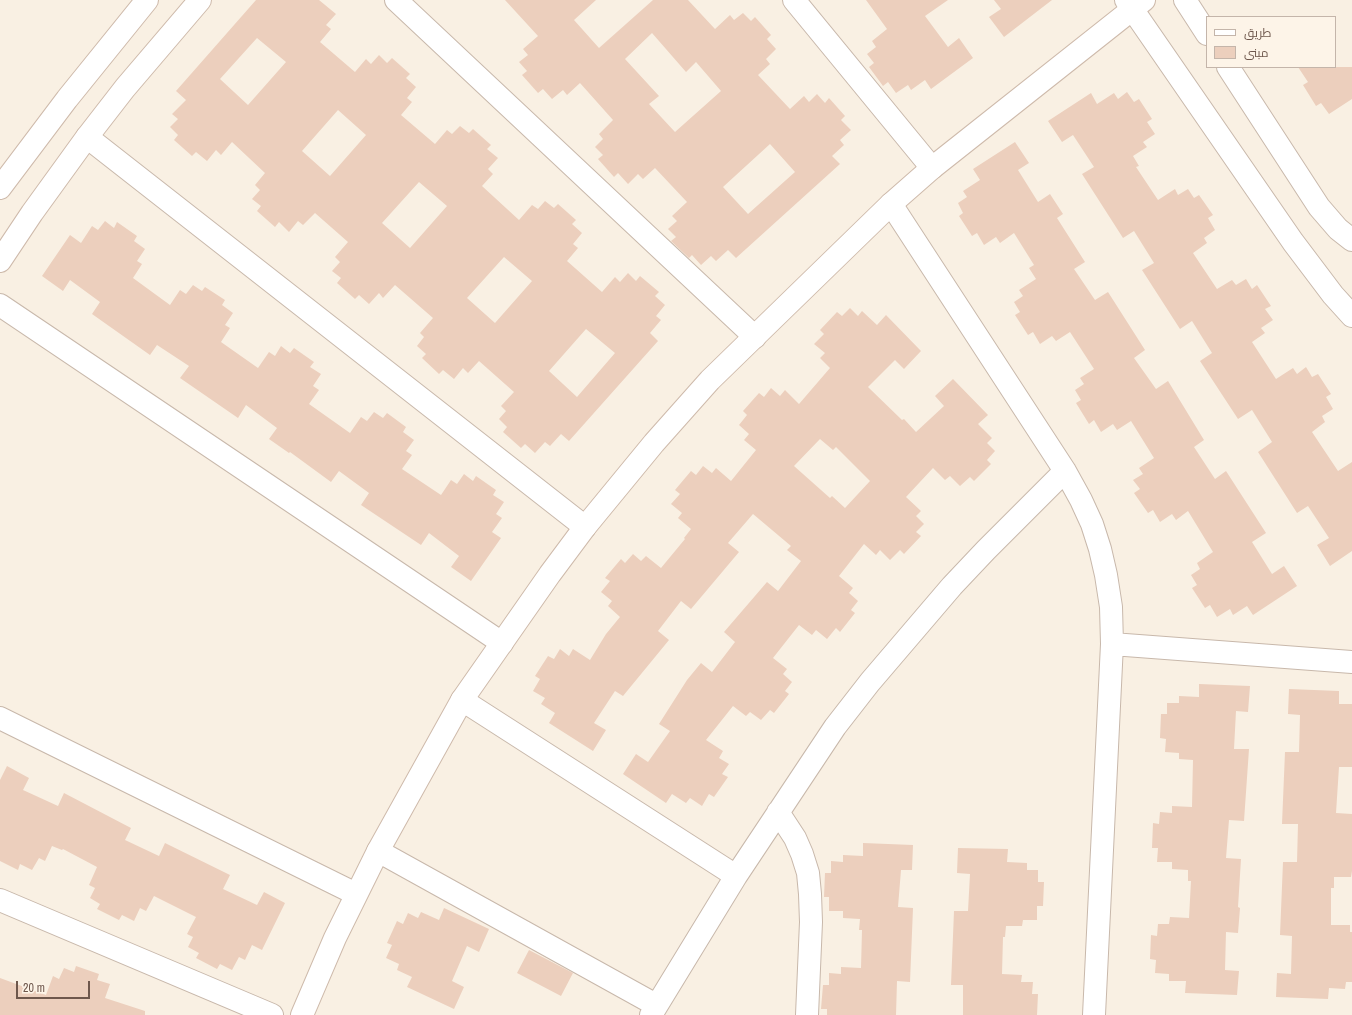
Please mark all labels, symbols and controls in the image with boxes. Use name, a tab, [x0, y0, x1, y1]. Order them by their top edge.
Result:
legend	[1206, 16, 1336, 68]
text: طريق	[1244, 25, 1271, 41]
text: مبنى	[1244, 45, 1269, 61]
scale bar	[18, 973, 92, 999]
text: 20 m	[23, 980, 45, 996]

